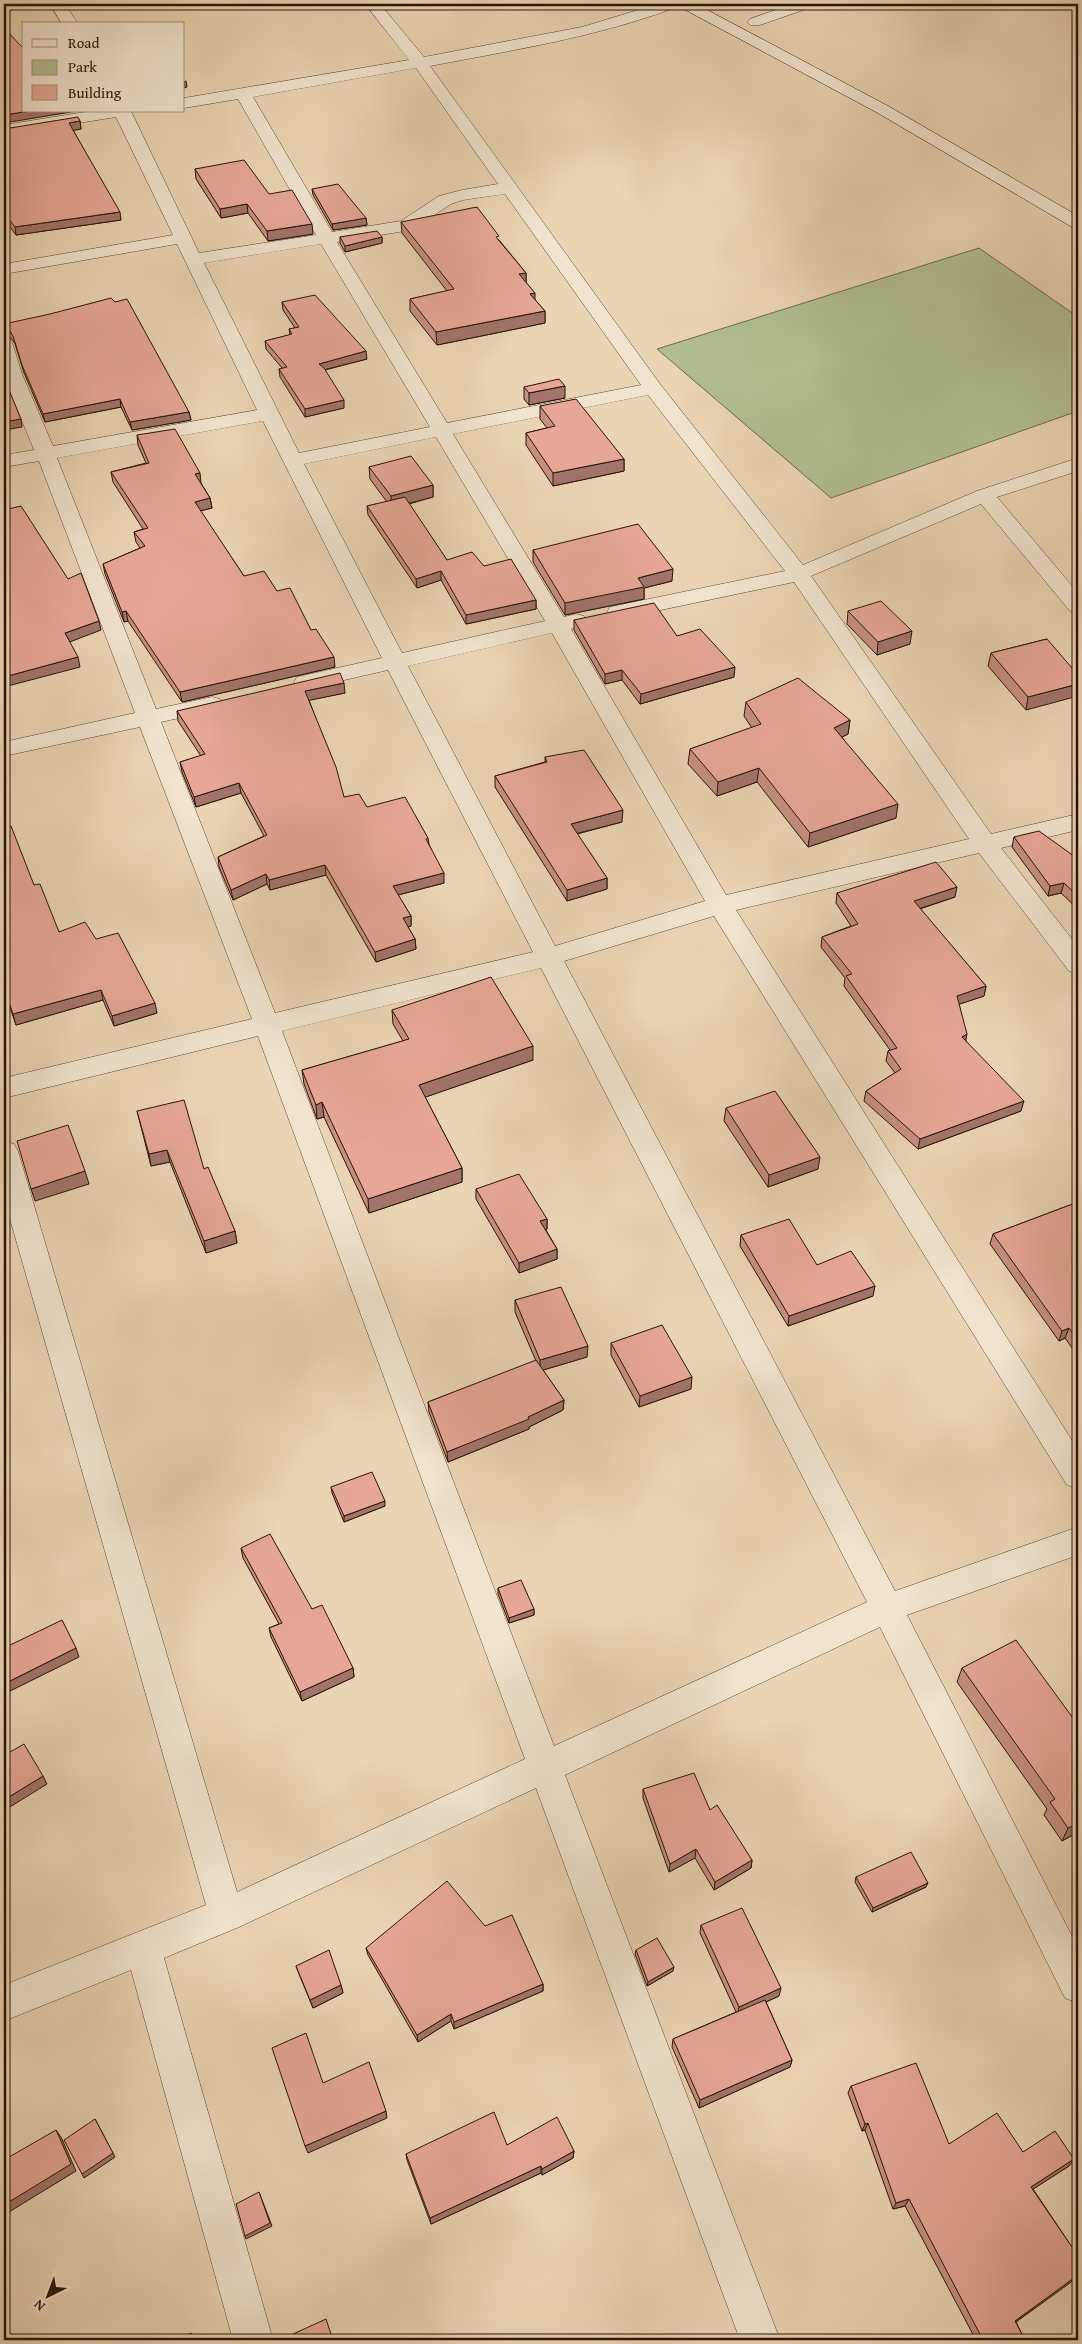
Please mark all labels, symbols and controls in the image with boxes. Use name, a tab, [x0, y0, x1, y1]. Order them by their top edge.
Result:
legend	[22, 22, 185, 112]
text: Road	[68, 32, 99, 53]
text: Park	[68, 56, 97, 77]
text: Building	[68, 82, 122, 103]
north arrow	[22, 2272, 72, 2322]
text: N	[29, 2295, 49, 2316]

